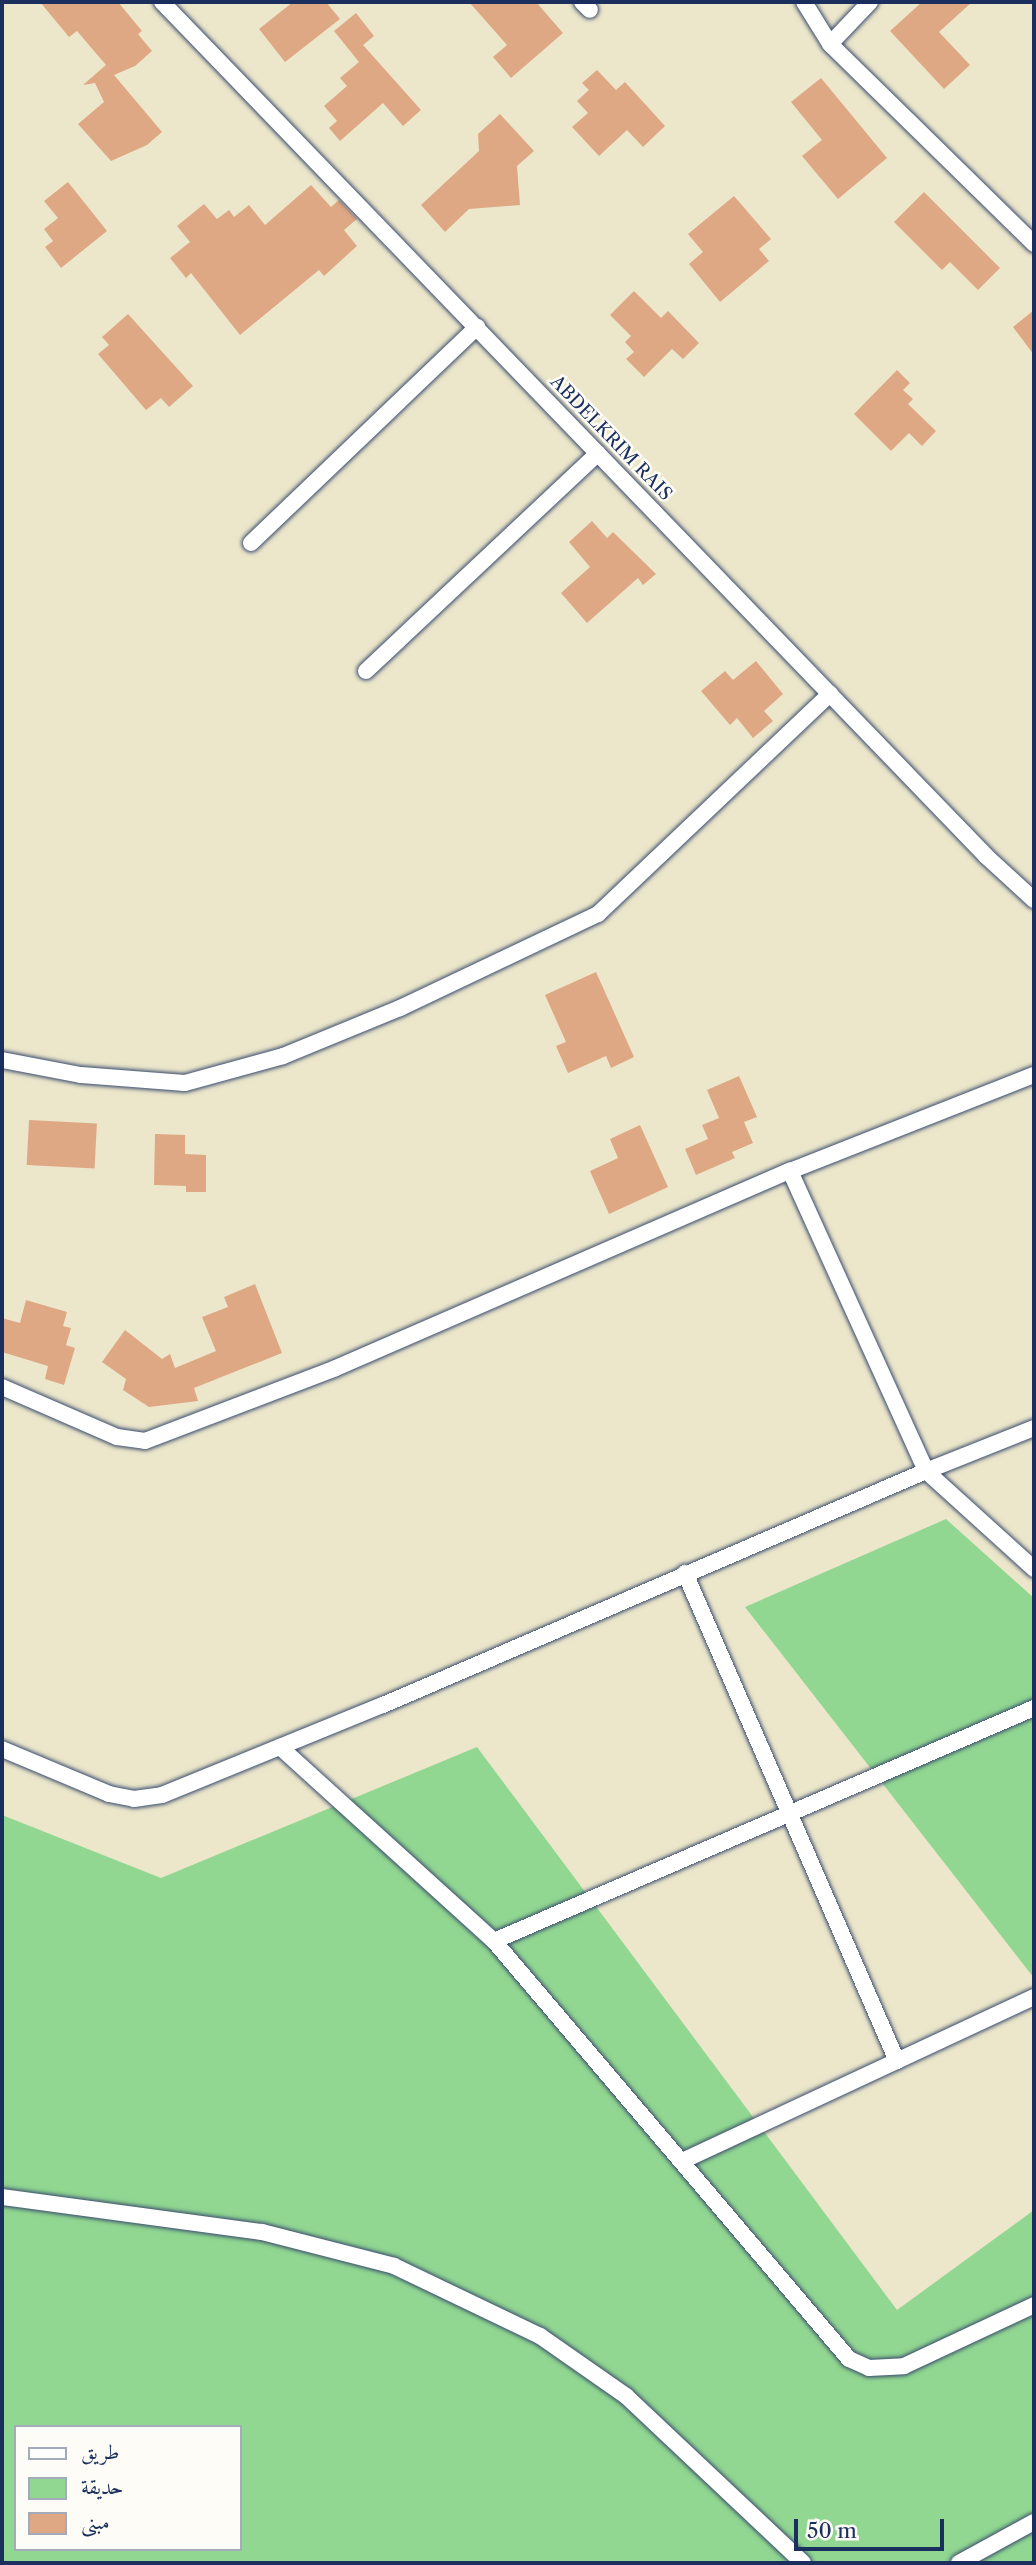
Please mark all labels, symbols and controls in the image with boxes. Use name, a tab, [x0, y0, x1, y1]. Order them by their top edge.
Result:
street label: ABDELKRIM RAIS	[546, 371, 676, 505]
legend	[14, 2425, 242, 2551]
text: طريق	[81, 2439, 119, 2464]
text: حديقة	[81, 2474, 124, 2499]
scale bar	[798, 2506, 948, 2550]
text: مبنى	[81, 2509, 110, 2534]
text: 50 m	[807, 2518, 857, 2543]

